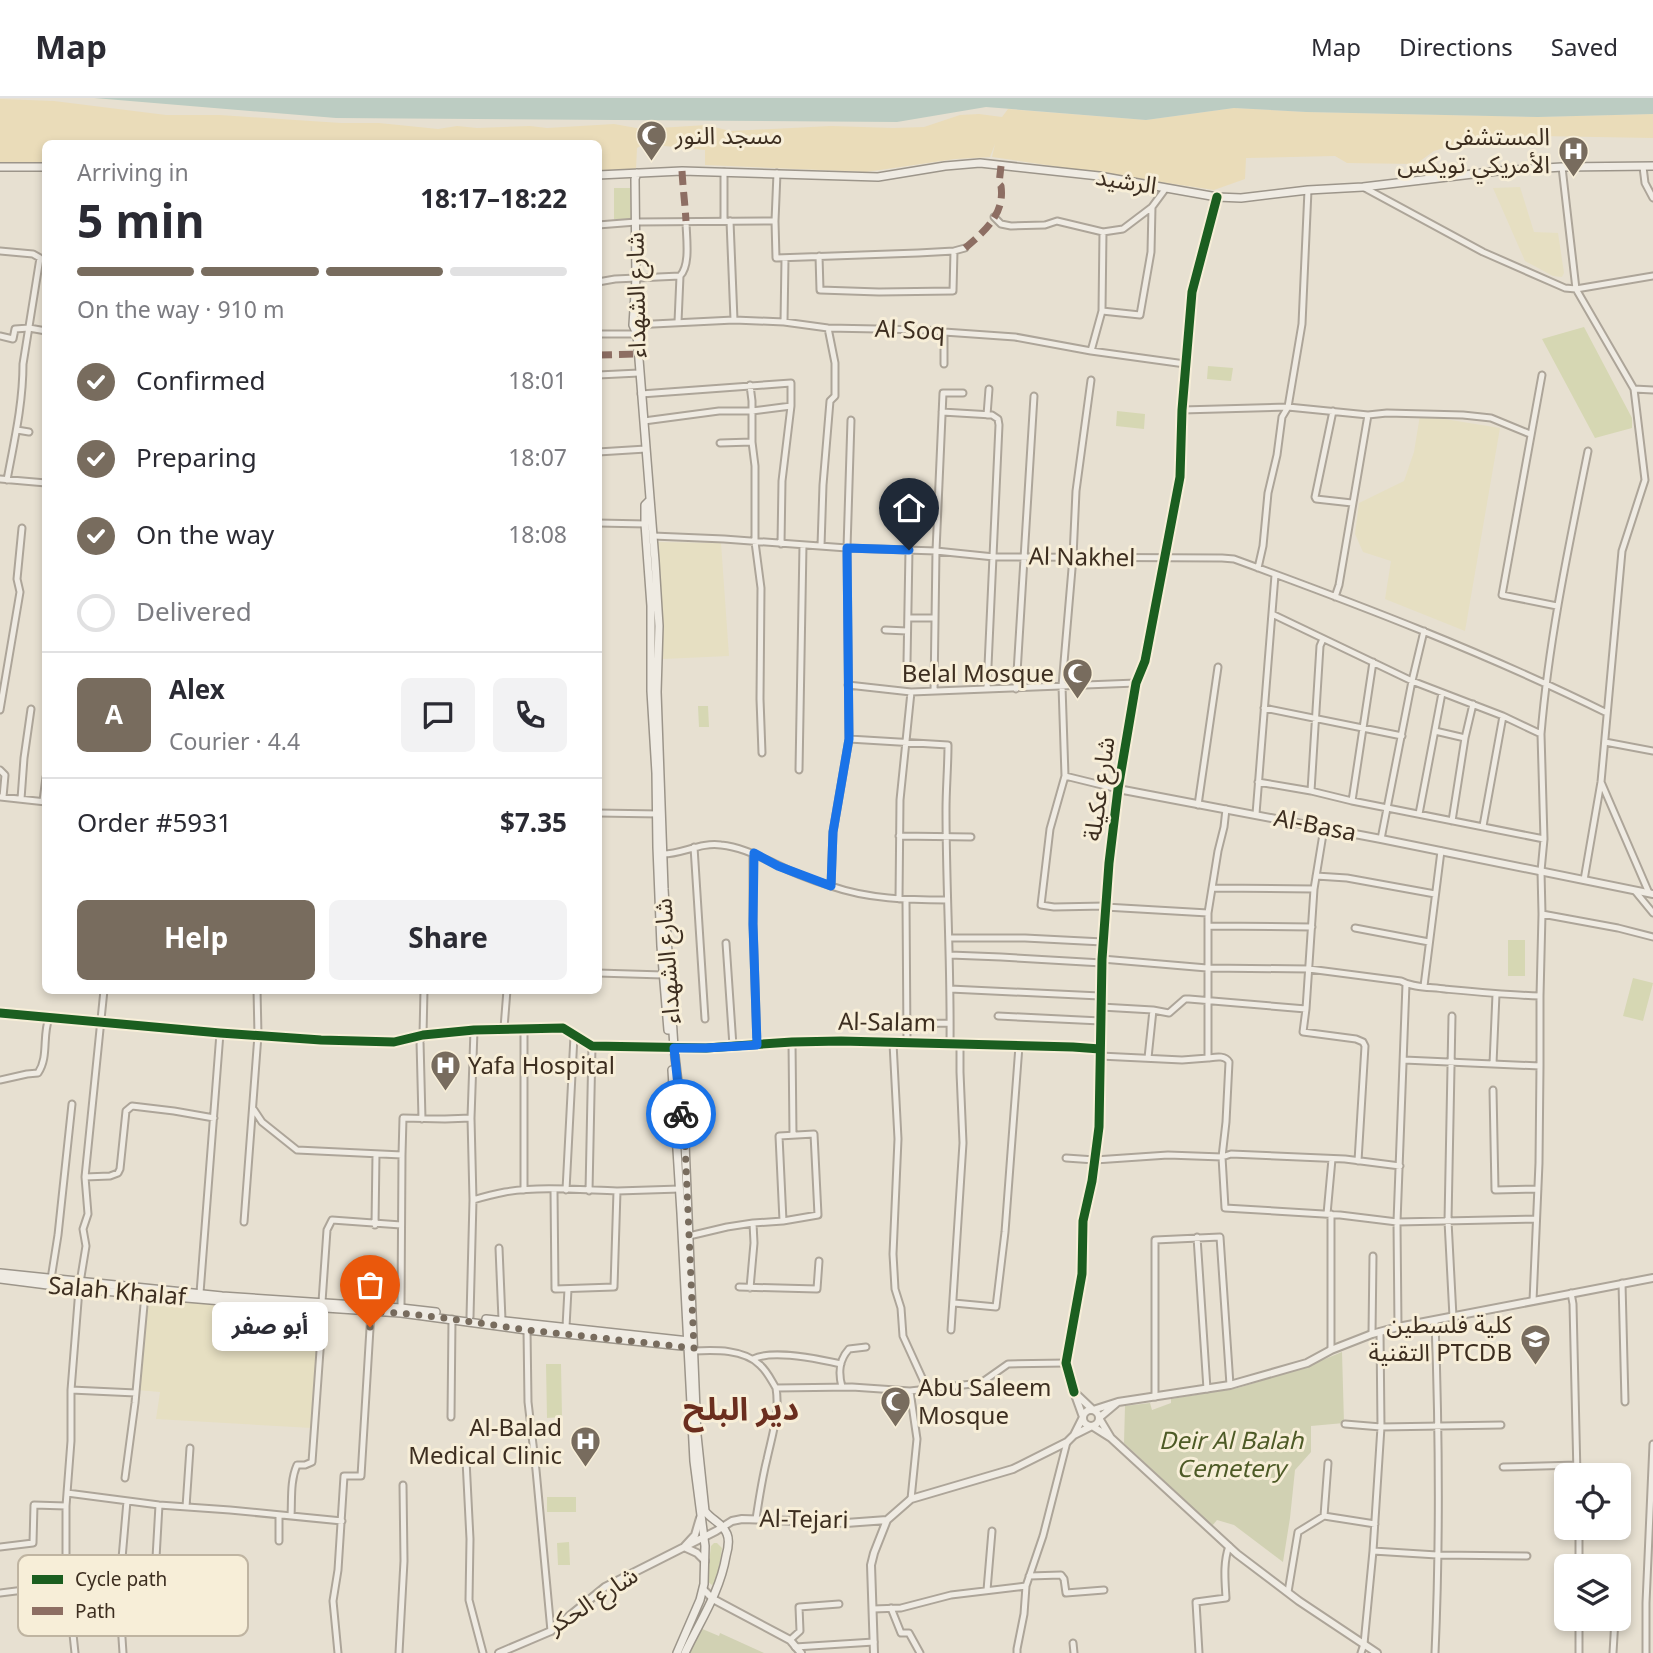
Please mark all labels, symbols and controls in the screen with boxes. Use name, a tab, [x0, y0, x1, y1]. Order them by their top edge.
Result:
text: Map	[35, 14, 107, 83]
text: Map	[1311, 23, 1361, 74]
text: Directions	[1399, 23, 1513, 74]
text: Saved	[1551, 23, 1618, 74]
place label: مسجد النور	[674, 111, 783, 162]
place label: المستشفى الأمريكي تويكس	[1397, 112, 1550, 191]
mosque icon: مسجد النور	[635, 119, 669, 163]
hospital icon: المستشفى الأمريكي تويكس	[1556, 134, 1590, 178]
text: Arriving in	[77, 149, 189, 198]
street label: الرشيد	[1092, 152, 1160, 212]
text: 18:17–18:22	[420, 172, 567, 227]
text: 5 min	[77, 175, 205, 272]
street label: شارع الشهداء	[610, 232, 664, 358]
text: On the way · 910 m	[77, 286, 284, 335]
street label: Al Soq	[874, 304, 946, 358]
text: Confirmed	[136, 354, 266, 409]
text: 18:01	[508, 357, 567, 406]
icon: check	[77, 363, 115, 401]
text: Preparing	[136, 431, 257, 486]
text: 18:07	[508, 434, 567, 483]
icon: check	[77, 440, 115, 478]
pin	[879, 478, 939, 550]
icon: home	[890, 489, 928, 527]
text: On the way	[136, 508, 274, 563]
text: 18:08	[508, 511, 567, 560]
icon: check	[77, 517, 115, 555]
street label: Al Nakhel	[1028, 532, 1136, 584]
text: Delivered	[136, 585, 252, 640]
place label: Belal Mosque	[902, 649, 1054, 700]
mosque icon: Belal Mosque	[1060, 657, 1094, 701]
text: Alex	[169, 663, 225, 718]
button: chat	[401, 678, 475, 752]
button: phone	[493, 678, 567, 752]
text: A	[105, 688, 123, 743]
text: Courier · 4.4	[169, 718, 300, 767]
street label: شارع عكيلة	[1067, 733, 1133, 845]
street label: Al-Basa	[1269, 793, 1361, 859]
text: Order #5931	[77, 796, 232, 851]
text: $7.35	[500, 796, 567, 851]
street label: شارع الشهداء	[638, 896, 698, 1026]
button: Help	[77, 900, 315, 980]
button: Share	[329, 900, 567, 980]
street label: Al-Salam	[838, 997, 936, 1049]
place label: Yafa Hospital	[468, 1041, 615, 1092]
hospital icon: Yafa Hospital	[428, 1049, 462, 1093]
courier	[646, 1079, 716, 1149]
icon: bike	[662, 1095, 700, 1133]
pin	[340, 1255, 400, 1327]
street label: Salah Khalaf	[46, 1261, 190, 1324]
icon: bag	[351, 1266, 389, 1304]
place label: كلية فلسطين التقنية PTCDB	[1368, 1300, 1513, 1379]
callout: أبو صفر	[212, 1302, 328, 1352]
text: أبو صفر	[232, 1302, 308, 1351]
school or university icon: كلية فلسطين التقنية PTCDB	[1518, 1322, 1552, 1366]
place label: Abu Saleem Mosque	[918, 1363, 1052, 1442]
district label: دير البلح	[683, 1376, 799, 1444]
mosque icon: Abu Saleem Mosque	[878, 1385, 912, 1429]
place label: Al-Balad Medical Clinic	[408, 1403, 562, 1482]
park label: Deir Al Balah Cemetery	[1159, 1416, 1305, 1495]
hospital icon: Al-Balad Medical Clinic	[568, 1425, 602, 1469]
map controls	[1554, 1463, 1631, 1631]
button: locate	[1554, 1463, 1631, 1540]
street label: Al-Tejari	[759, 1494, 849, 1546]
street label: شارع الحكر	[536, 1552, 650, 1651]
button: layers	[1554, 1554, 1631, 1631]
legend	[18, 1555, 248, 1636]
text: Cycle path	[75, 1560, 167, 1600]
text: Path	[75, 1592, 116, 1632]

